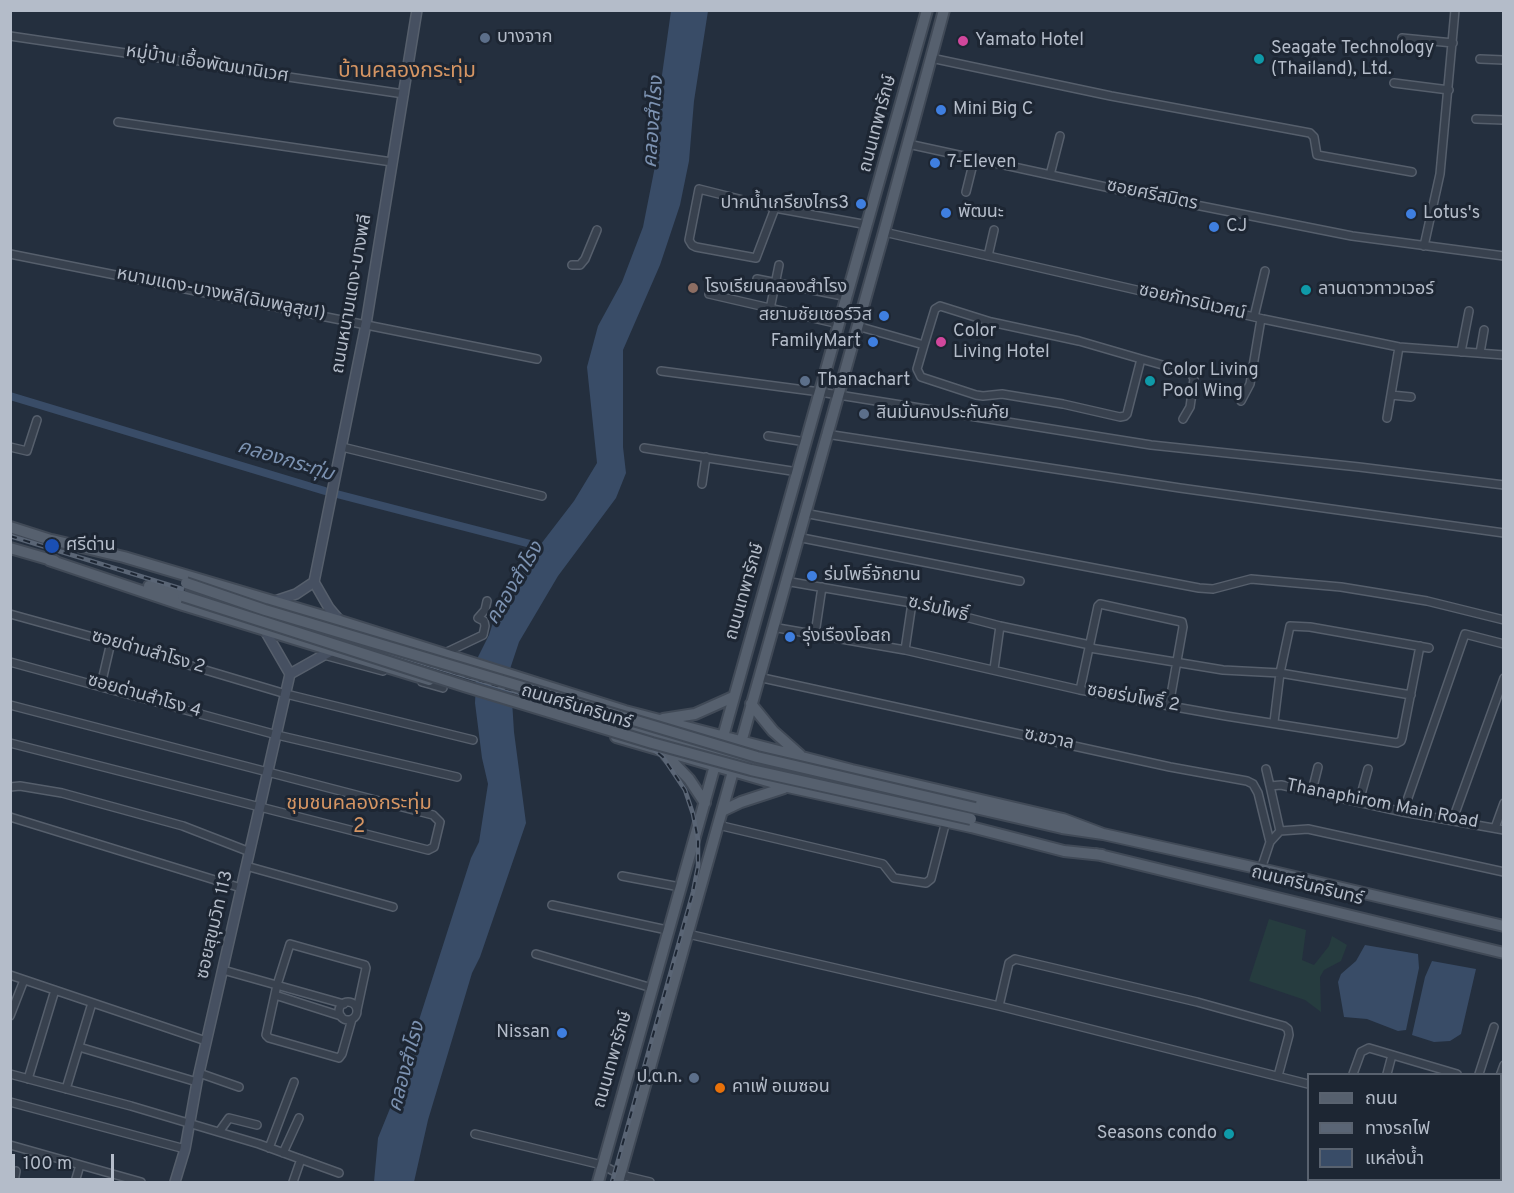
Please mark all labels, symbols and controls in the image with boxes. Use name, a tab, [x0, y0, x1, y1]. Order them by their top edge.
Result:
place label: บางจาก	[497, 27, 553, 49]
place label: Yamato Hotel	[975, 30, 1084, 52]
marker: บางจาก	[478, 31, 492, 45]
marker: Yamato Hotel	[956, 34, 970, 48]
place label: Seagate Technology (Thailand), Ltd.	[1271, 38, 1434, 80]
street label: หมู่บ้าน เอื้อพัฒนานิเวศ	[124, 41, 290, 89]
marker: Seagate Technology (Thailand), Ltd.	[1252, 52, 1266, 66]
district label: บ้านคลองกระทุ่ม	[338, 60, 476, 86]
street label: ถนนเทพารักษ์	[856, 73, 902, 175]
water label: คลองสำโรง	[640, 75, 670, 169]
place label: Mini Big C	[953, 99, 1033, 121]
marker: Mini Big C	[934, 103, 948, 117]
place label: 7-Eleven	[947, 152, 1016, 174]
marker: 7-Eleven	[928, 156, 942, 170]
street label: ซอยศรีสมิตร	[1104, 176, 1200, 216]
place label: ปากน้ำเกรียงไกร3	[721, 193, 849, 215]
marker: ปากน้ำเกรียงไกร3	[854, 197, 868, 211]
place label: พัฒนะ	[958, 202, 1004, 224]
place label: Lotus's	[1423, 203, 1480, 225]
marker: พัฒนะ	[939, 206, 953, 220]
marker: Lotus's	[1404, 207, 1418, 221]
street label: ถนนหนามแดง-บางพลี	[328, 213, 378, 375]
place label: CJ	[1226, 216, 1247, 238]
marker: CJ	[1207, 220, 1221, 234]
street label: หนามแดง-บางพลี(ฉิมพลูสุข1)	[115, 264, 327, 326]
place label: โรงเรียนคลองสำโรง	[705, 277, 847, 299]
place label: ลานดาวทาวเวอร์	[1318, 279, 1434, 301]
street label: ซอยภัทรนิเวศน์	[1136, 280, 1248, 326]
marker: โรงเรียนคลองสำโรง	[686, 281, 700, 295]
marker: ลานดาวทาวเวอร์	[1299, 283, 1313, 297]
place label: สยามชัยเซอร์วิส	[759, 305, 872, 327]
marker: สยามชัยเซอร์วิส	[877, 309, 891, 323]
place label: Color Living Hotel	[953, 321, 1050, 364]
place label: FamilyMart	[771, 331, 861, 353]
marker: FamilyMart	[866, 335, 880, 349]
marker: Color Living Hotel	[934, 335, 948, 349]
place label: Color Living Pool Wing	[1162, 360, 1259, 403]
place label: Thanachart	[817, 370, 910, 392]
marker: Thanachart	[798, 374, 812, 388]
marker: Color Living Pool Wing	[1143, 374, 1157, 388]
place label: สินมั่นคงประกันภัย	[876, 403, 1009, 425]
marker: สินมั่นคงประกันภัย	[857, 407, 871, 421]
water label: คลองกระทุ่ม	[234, 436, 336, 488]
place label: ศรีด่าน	[66, 535, 116, 557]
marker: ศรีด่าน	[43, 537, 61, 555]
water label: คลองสำโรง	[482, 538, 550, 630]
street label: ถนนเทพารักษ์	[722, 541, 770, 643]
place label: ร่มโพธิ์จักยาน	[824, 565, 921, 587]
marker: ร่มโพธิ์จักยาน	[805, 569, 819, 583]
street label: ซ.ร่มโพธิ์	[906, 592, 970, 628]
street label: ซอยด่านสำโรง 2	[89, 626, 207, 680]
place label: รุ่งเรืองโอสถ	[802, 626, 891, 648]
marker: รุ่งเรืองโอสถ	[783, 630, 797, 644]
street label: ซอยด่านสำโรง 4	[85, 670, 203, 724]
street label: ซอยร่มโพธิ์ 2	[1085, 680, 1181, 718]
street label: ถนนศรีนครินทร์	[518, 681, 634, 735]
street label: ซ.ชวาล	[1022, 724, 1076, 756]
street label: Thanaphirom Main Road	[1284, 776, 1480, 834]
district label: ชุมชนคลองกระทุ่ม 2	[286, 793, 432, 840]
street label: ถนนศรีนครินทร์	[1249, 863, 1365, 911]
street label: ซอยสุขุมวิท 113	[193, 869, 239, 981]
street label: ถนนเทพารักษ์	[590, 1009, 638, 1111]
water label: คลองสำโรง	[385, 1019, 431, 1115]
place label: Nissan	[496, 1022, 550, 1044]
marker: Nissan	[555, 1026, 569, 1040]
place label: ป.ต.ท.	[637, 1067, 682, 1089]
marker: ป.ต.ท.	[687, 1071, 701, 1085]
legend	[1307, 1073, 1502, 1181]
place label: คาเฟ่ อเมซอน	[732, 1077, 830, 1099]
marker: คาเฟ่ อเมซอน	[713, 1081, 727, 1095]
text: ถนน	[1365, 1088, 1398, 1111]
text: ทางรถไฟ	[1365, 1118, 1430, 1141]
place label: Seasons condo	[1097, 1123, 1217, 1145]
marker: Seasons condo	[1222, 1127, 1236, 1141]
scale bar	[15, 1142, 117, 1180]
text: แหล่งน้ำ	[1365, 1148, 1424, 1171]
text: 100 m	[23, 1153, 72, 1176]

